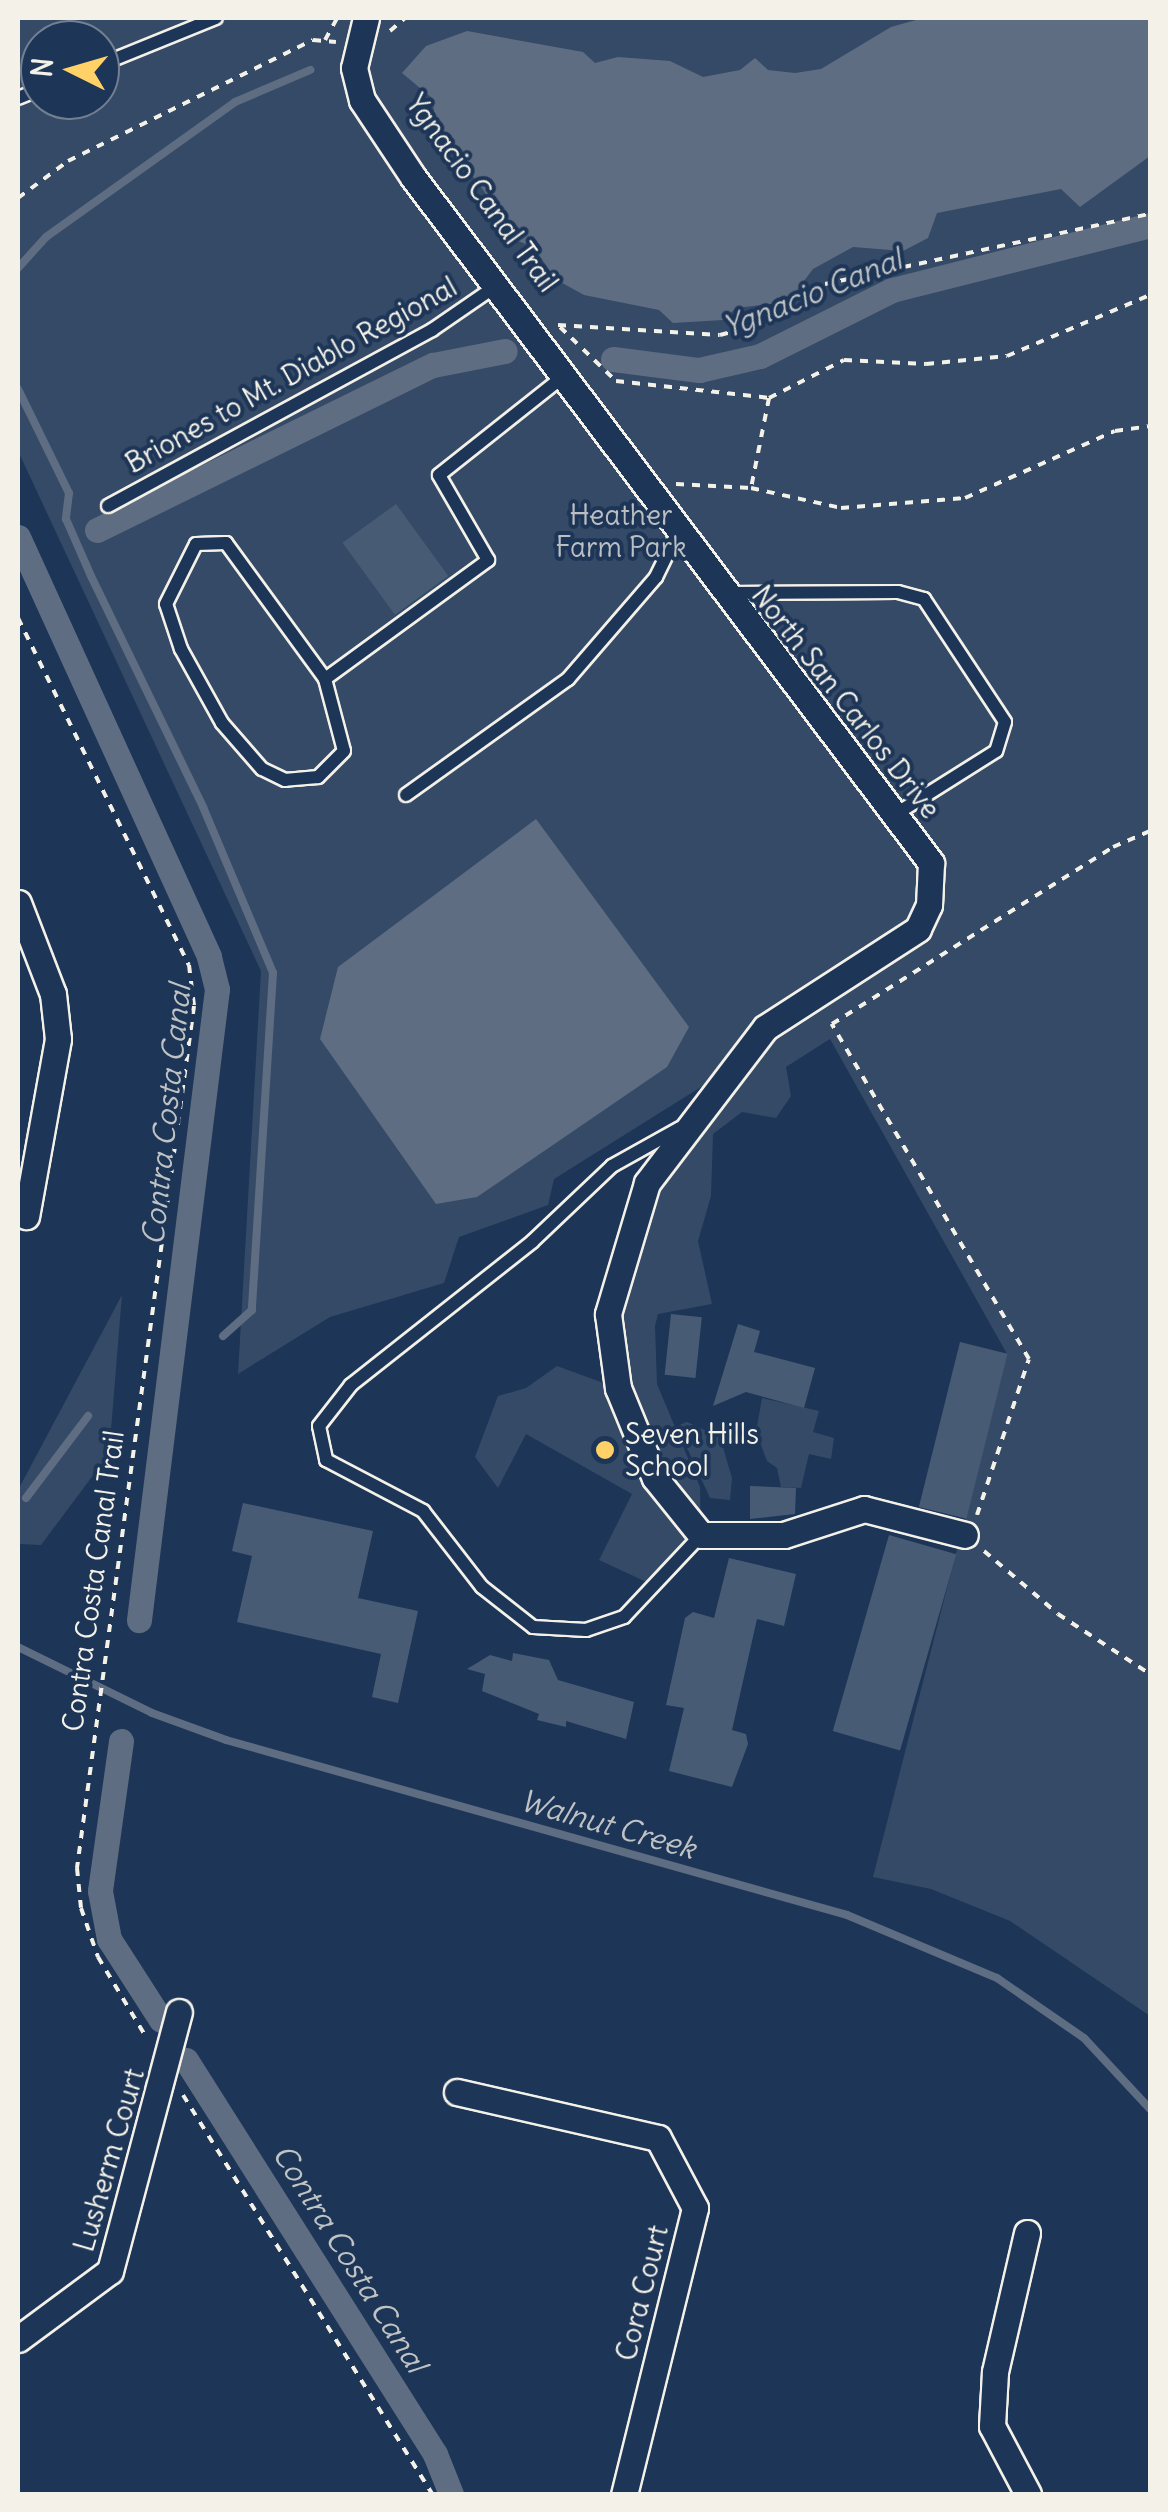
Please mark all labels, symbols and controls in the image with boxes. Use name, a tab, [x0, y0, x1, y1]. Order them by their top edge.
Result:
north arrow	[20, 20, 120, 120]
text: N	[23, 56, 61, 79]
street label: Ygnacio Canal Trail	[399, 88, 565, 298]
water label: Ygnacio Canal	[717, 241, 907, 345]
street label: Briones to Mt. Diablo Regional	[120, 270, 462, 480]
park label: Heather Farm Park	[555, 498, 687, 564]
street label: North San Carlos Drive	[745, 579, 947, 825]
water label: Contra Costa Canal	[134, 983, 198, 1247]
place label: Seven Hills School	[625, 1417, 759, 1483]
street label: Contra Costa Canal Trail	[55, 1428, 131, 1734]
marker: Seven Hills School	[594, 1439, 616, 1461]
water label: Walnut Creek	[516, 1782, 700, 1866]
street label: Lusherm Court	[67, 2065, 151, 2255]
water label: Contra Costa Canal	[265, 2137, 435, 2379]
street label: Cora Court	[609, 2222, 675, 2364]

